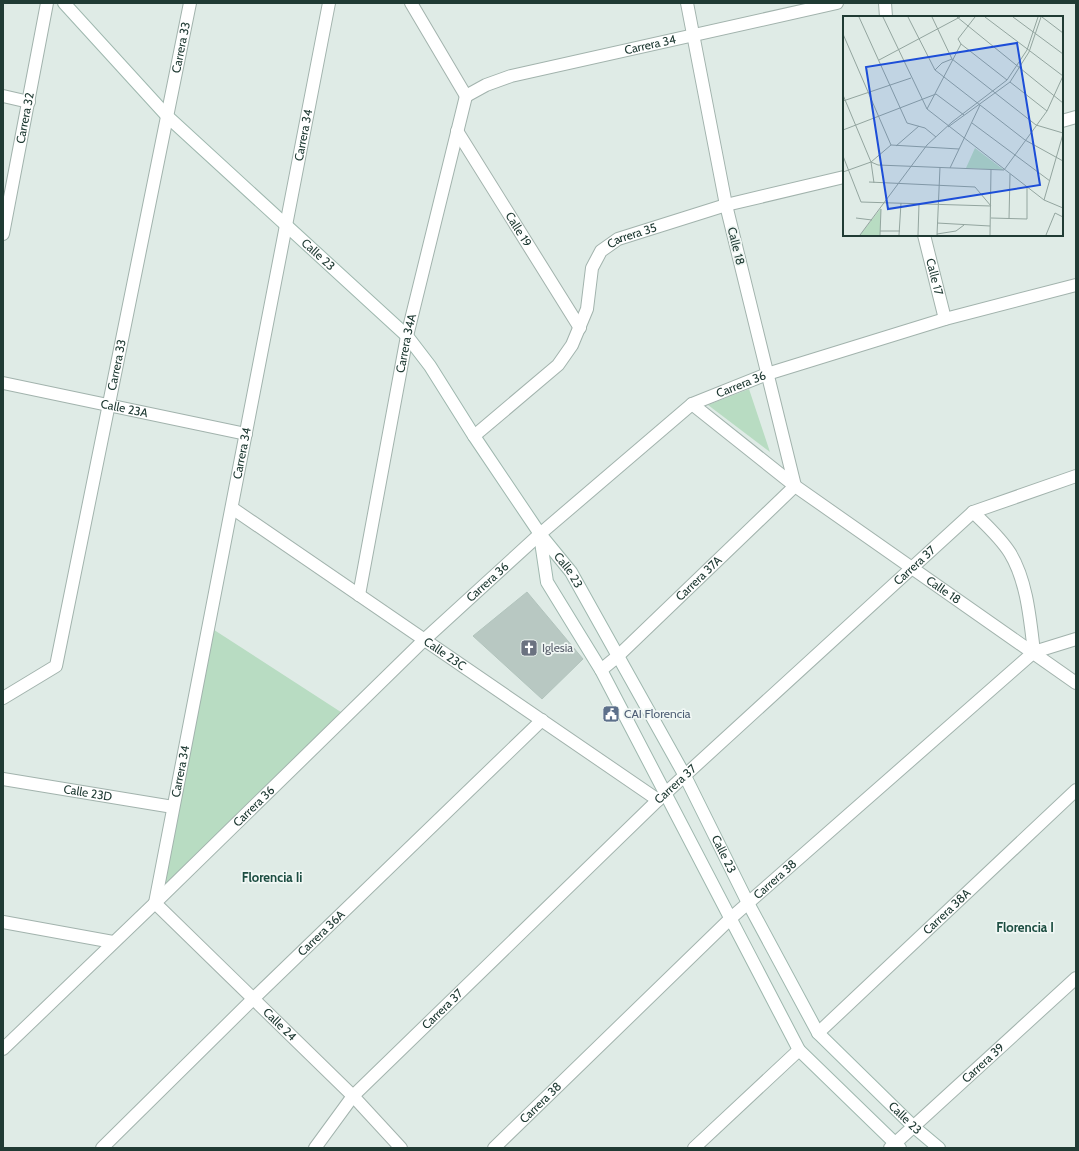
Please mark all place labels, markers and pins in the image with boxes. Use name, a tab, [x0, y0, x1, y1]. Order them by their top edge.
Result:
church icon: Iglesia	[519, 638, 539, 658]
place label: Iglesia	[542, 640, 573, 655]
public building icon: CAI Florencia	[601, 704, 621, 724]
place label: CAI Florencia	[624, 706, 691, 721]

